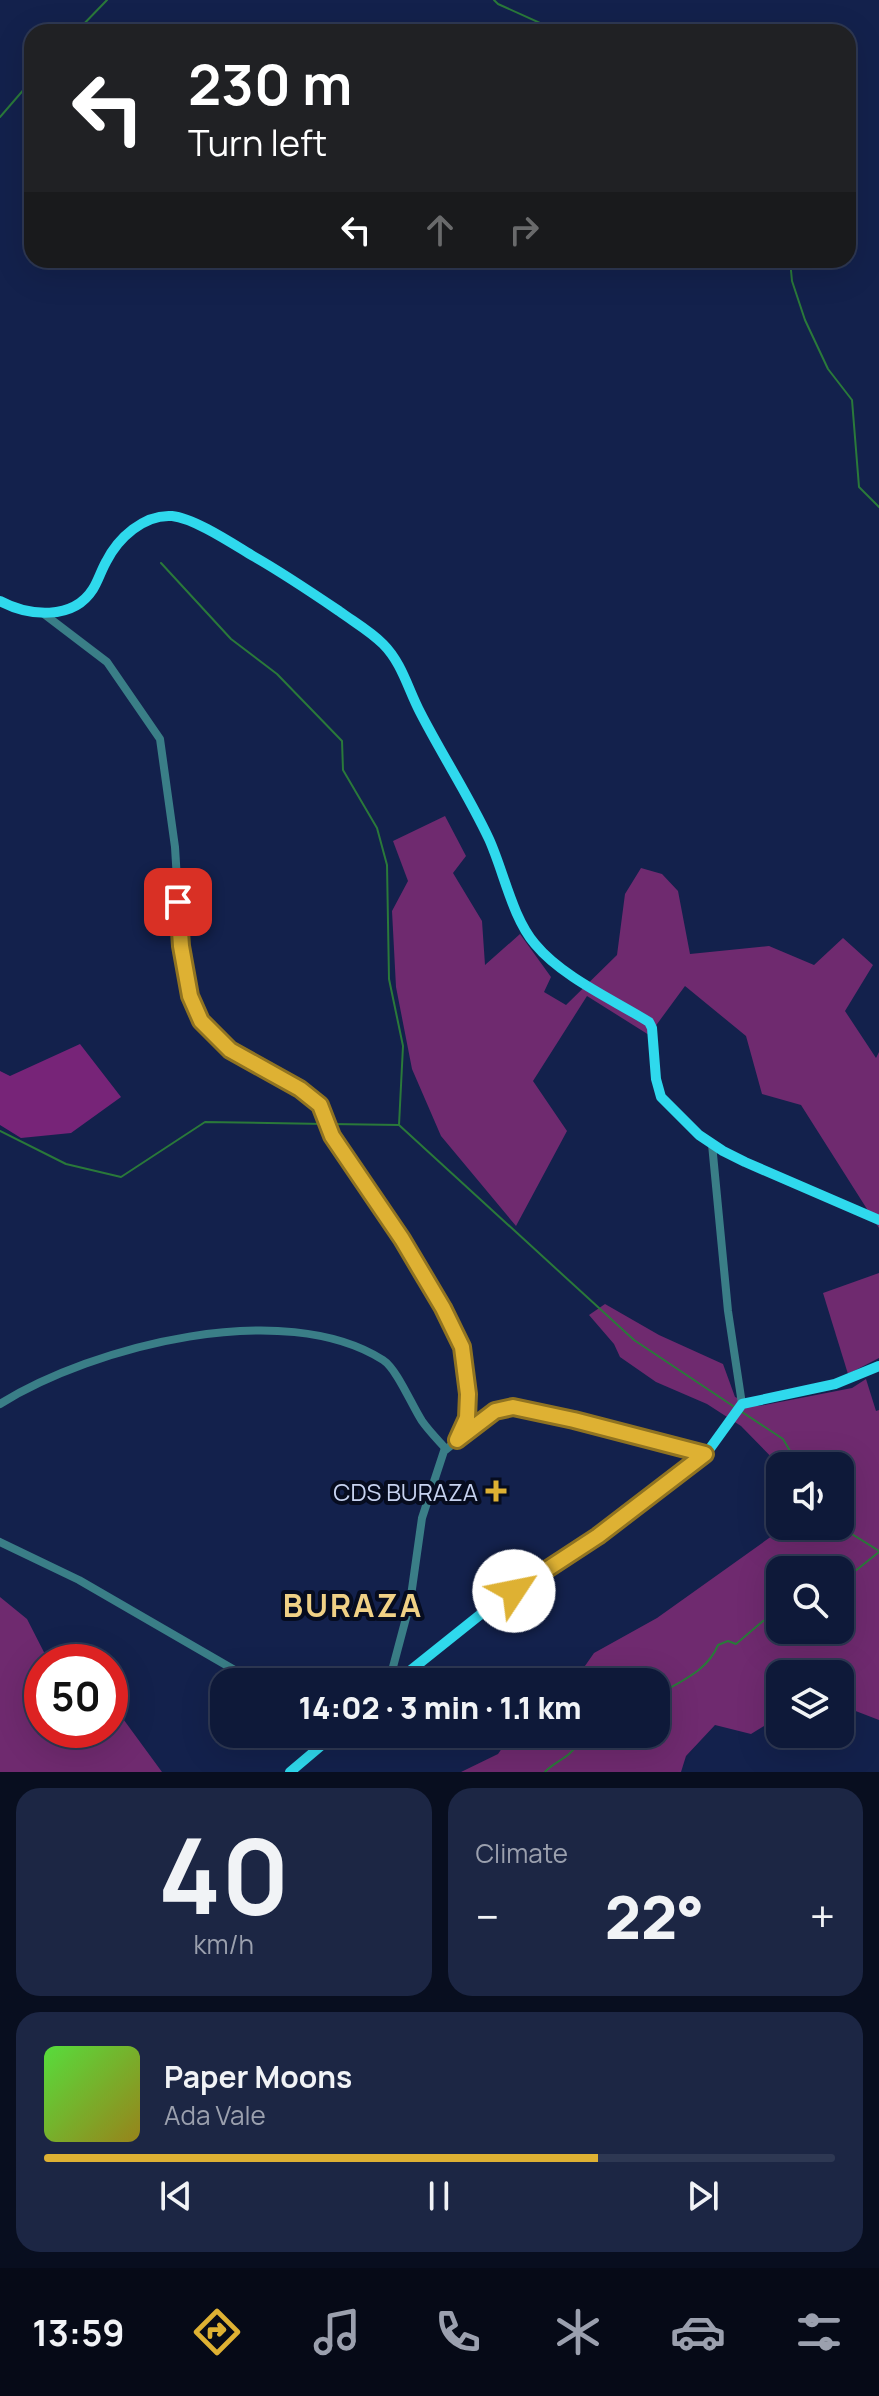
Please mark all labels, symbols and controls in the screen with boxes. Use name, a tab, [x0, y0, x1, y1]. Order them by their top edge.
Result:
text: 230 m	[188, 45, 352, 122]
icon: left	[56, 56, 160, 160]
text: Turn left	[188, 118, 327, 167]
icon: left	[334, 208, 378, 252]
icon: ahead	[418, 208, 462, 252]
icon: right	[502, 208, 546, 252]
pin	[144, 868, 212, 936]
icon: arrive	[156, 880, 200, 924]
map controls	[766, 1452, 854, 1748]
button: sound	[766, 1452, 854, 1540]
place label: CDS BURAZA	[333, 1475, 478, 1508]
marker: CDS BURAZA	[485, 1480, 507, 1502]
position arrow	[472, 1549, 556, 1633]
button: search	[766, 1556, 854, 1644]
district label: BURAZA	[283, 1583, 423, 1627]
speed limit sign: 50	[24, 1644, 128, 1748]
button: layers	[766, 1660, 854, 1748]
text: 14:02 · 3 min · 1.1 km	[298, 1687, 582, 1728]
text: 40	[158, 1803, 290, 1945]
text: Climate	[476, 1835, 568, 1871]
text: 22°	[605, 1875, 704, 1957]
text: −	[476, 1886, 499, 1946]
text: +	[810, 1886, 835, 1946]
text: km/h	[194, 1926, 254, 1962]
text: Paper Moons	[164, 2056, 352, 2097]
text: Ada Vale	[164, 2097, 266, 2133]
icon: previous	[154, 2174, 198, 2218]
icon: pause	[417, 2174, 461, 2218]
icon: next	[681, 2174, 725, 2218]
icon: directions	[189, 2304, 245, 2360]
icon: music	[309, 2304, 365, 2360]
icon: phone	[430, 2304, 486, 2360]
icon: climate	[550, 2304, 606, 2360]
icon: car	[670, 2304, 726, 2360]
icon: filters	[791, 2304, 847, 2360]
text: 13:59	[32, 2308, 125, 2357]

